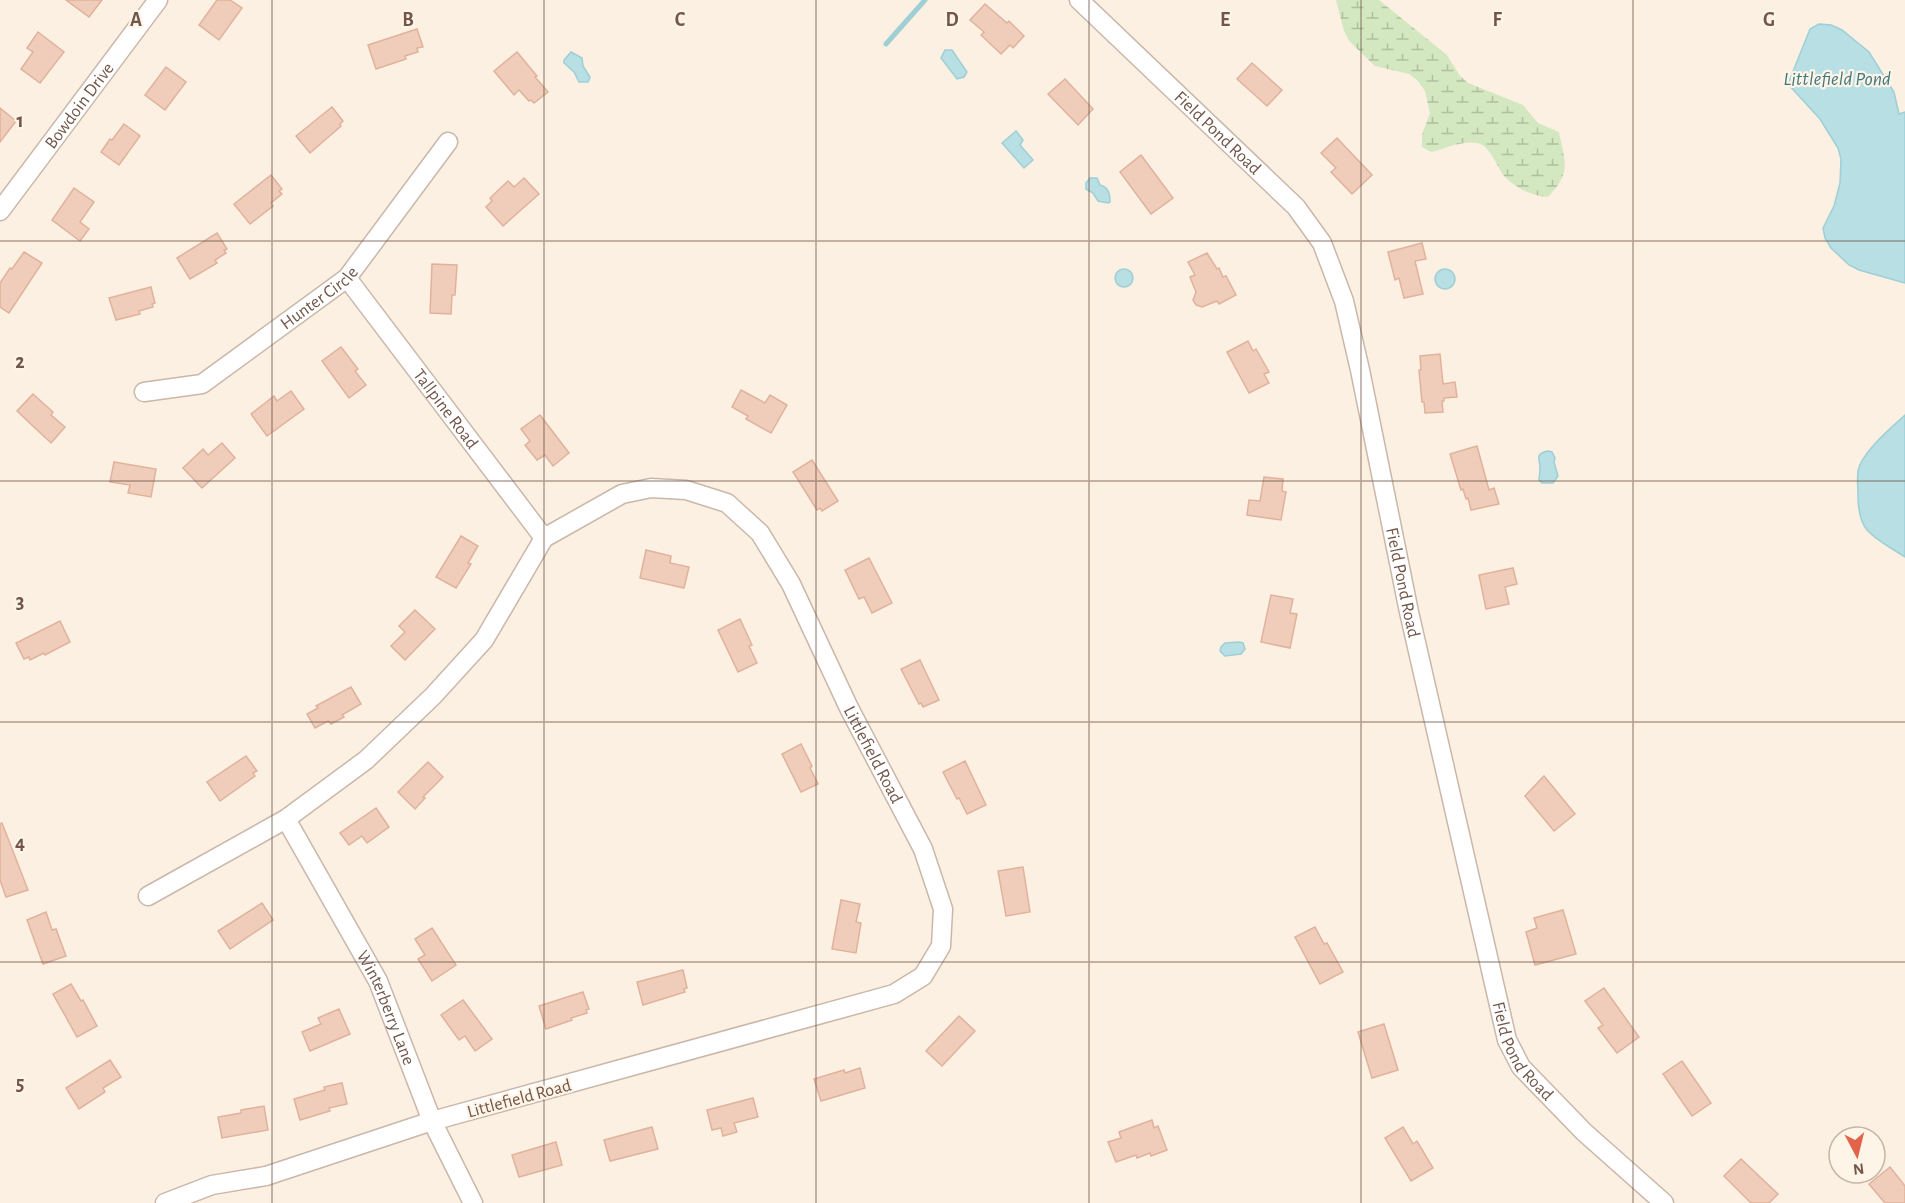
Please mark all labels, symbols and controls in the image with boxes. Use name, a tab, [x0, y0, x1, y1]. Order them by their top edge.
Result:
text: A	[130, 10, 142, 30]
text: B	[402, 10, 414, 30]
text: C	[675, 10, 686, 30]
text: D	[945, 10, 959, 30]
text: E	[1220, 10, 1230, 30]
text: F	[1492, 10, 1502, 30]
text: G	[1763, 10, 1775, 30]
street label: Bowdoin Drive	[42, 60, 118, 152]
water label: Littlefield Pond	[1783, 69, 1891, 89]
street label: Field Pond Road	[1171, 88, 1264, 178]
text: 1	[16, 111, 24, 131]
street label: Hunter Circle	[277, 264, 362, 333]
text: 2	[15, 352, 25, 372]
street label: Tallpine Road	[409, 366, 481, 453]
street label: Field Pond Road	[1382, 526, 1423, 639]
text: 3	[16, 592, 24, 612]
street label: Littlefield Road	[840, 703, 905, 806]
text: 4	[15, 833, 25, 853]
street label: Winterberry Lane	[353, 948, 418, 1068]
street label: Field Pond Road	[1489, 1000, 1556, 1104]
text: 5	[16, 1074, 24, 1094]
street label: Littlefield Road	[465, 1076, 573, 1121]
north arrow	[1827, 1125, 1887, 1185]
text: N	[1852, 1160, 1865, 1178]

